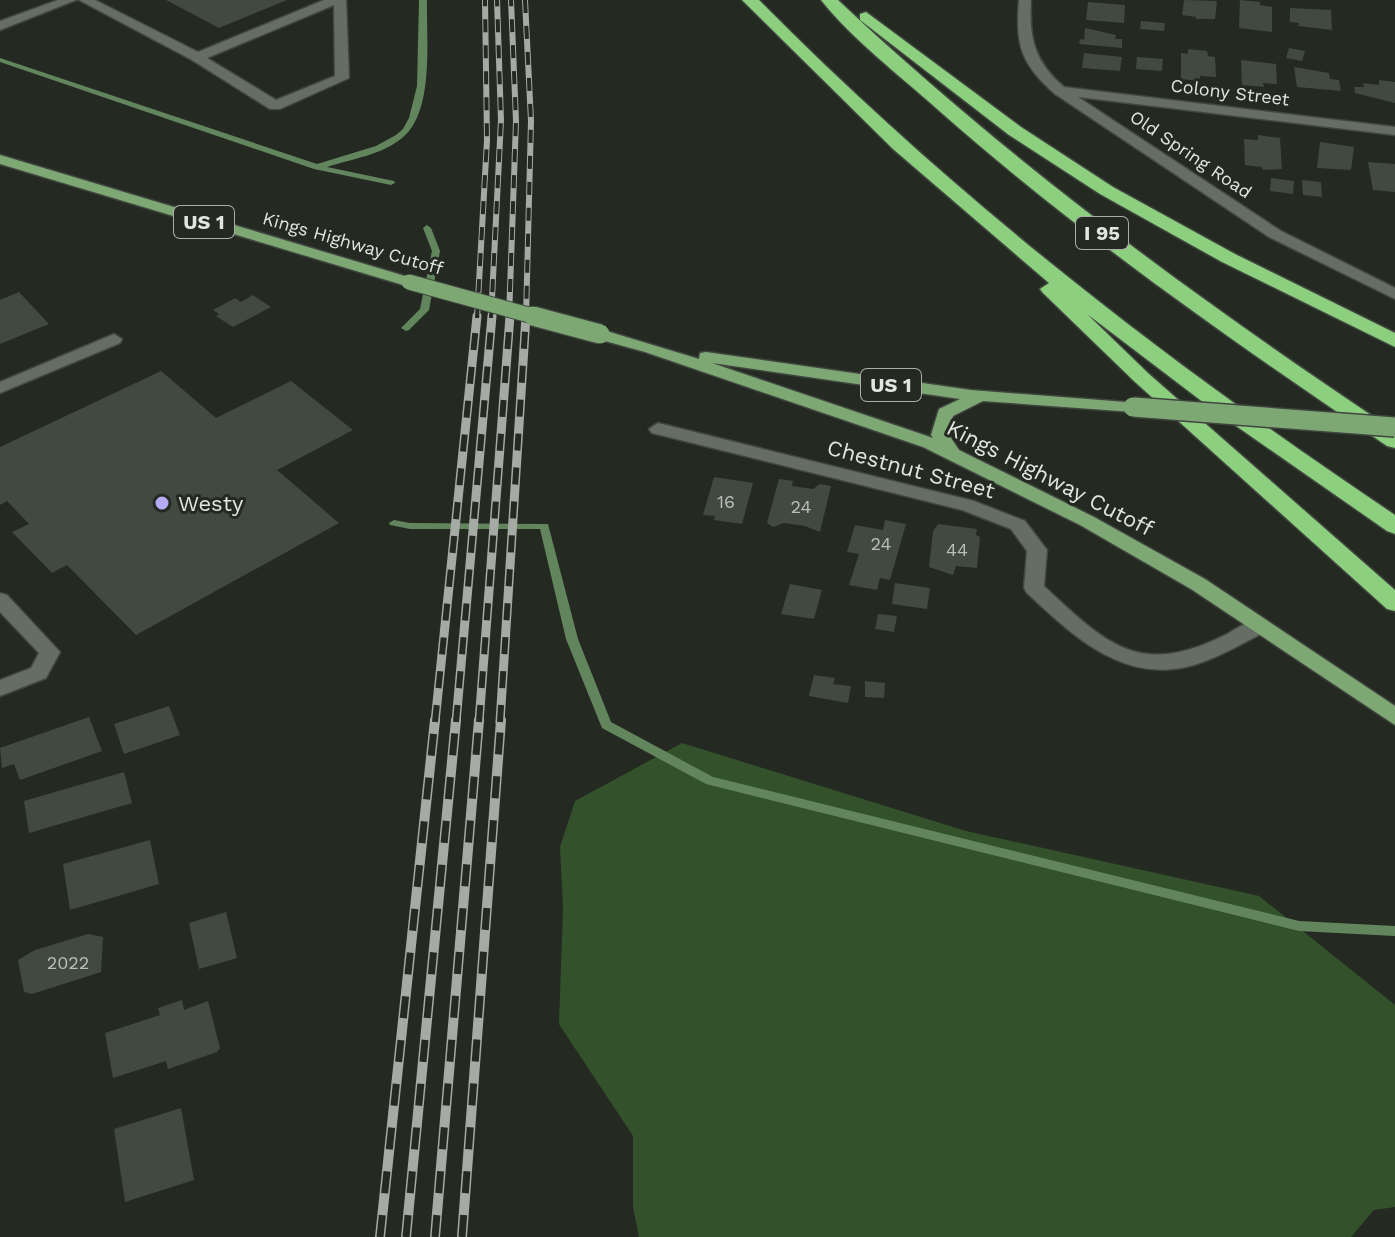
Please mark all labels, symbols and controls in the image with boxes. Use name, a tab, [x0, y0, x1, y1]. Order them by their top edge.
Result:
street label: Colony Street	[1169, 74, 1291, 110]
street label: Old Spring Road	[1126, 106, 1256, 202]
road number: US 1	[174, 206, 234, 238]
street label: Kings Highway Cutoff	[260, 207, 446, 279]
road number: I 95	[1076, 217, 1128, 249]
road number: US 1	[861, 369, 921, 401]
street label: Kings Highway Cutoff	[943, 415, 1158, 541]
street label: Chestnut Street	[825, 435, 997, 503]
place label: Westy	[178, 491, 244, 516]
house number: 16	[717, 491, 735, 512]
marker: Westy	[153, 494, 171, 512]
house number: 24	[791, 496, 811, 517]
house number: 24	[871, 533, 891, 554]
house number: 44	[946, 539, 968, 560]
house number: 2022	[47, 952, 89, 973]

